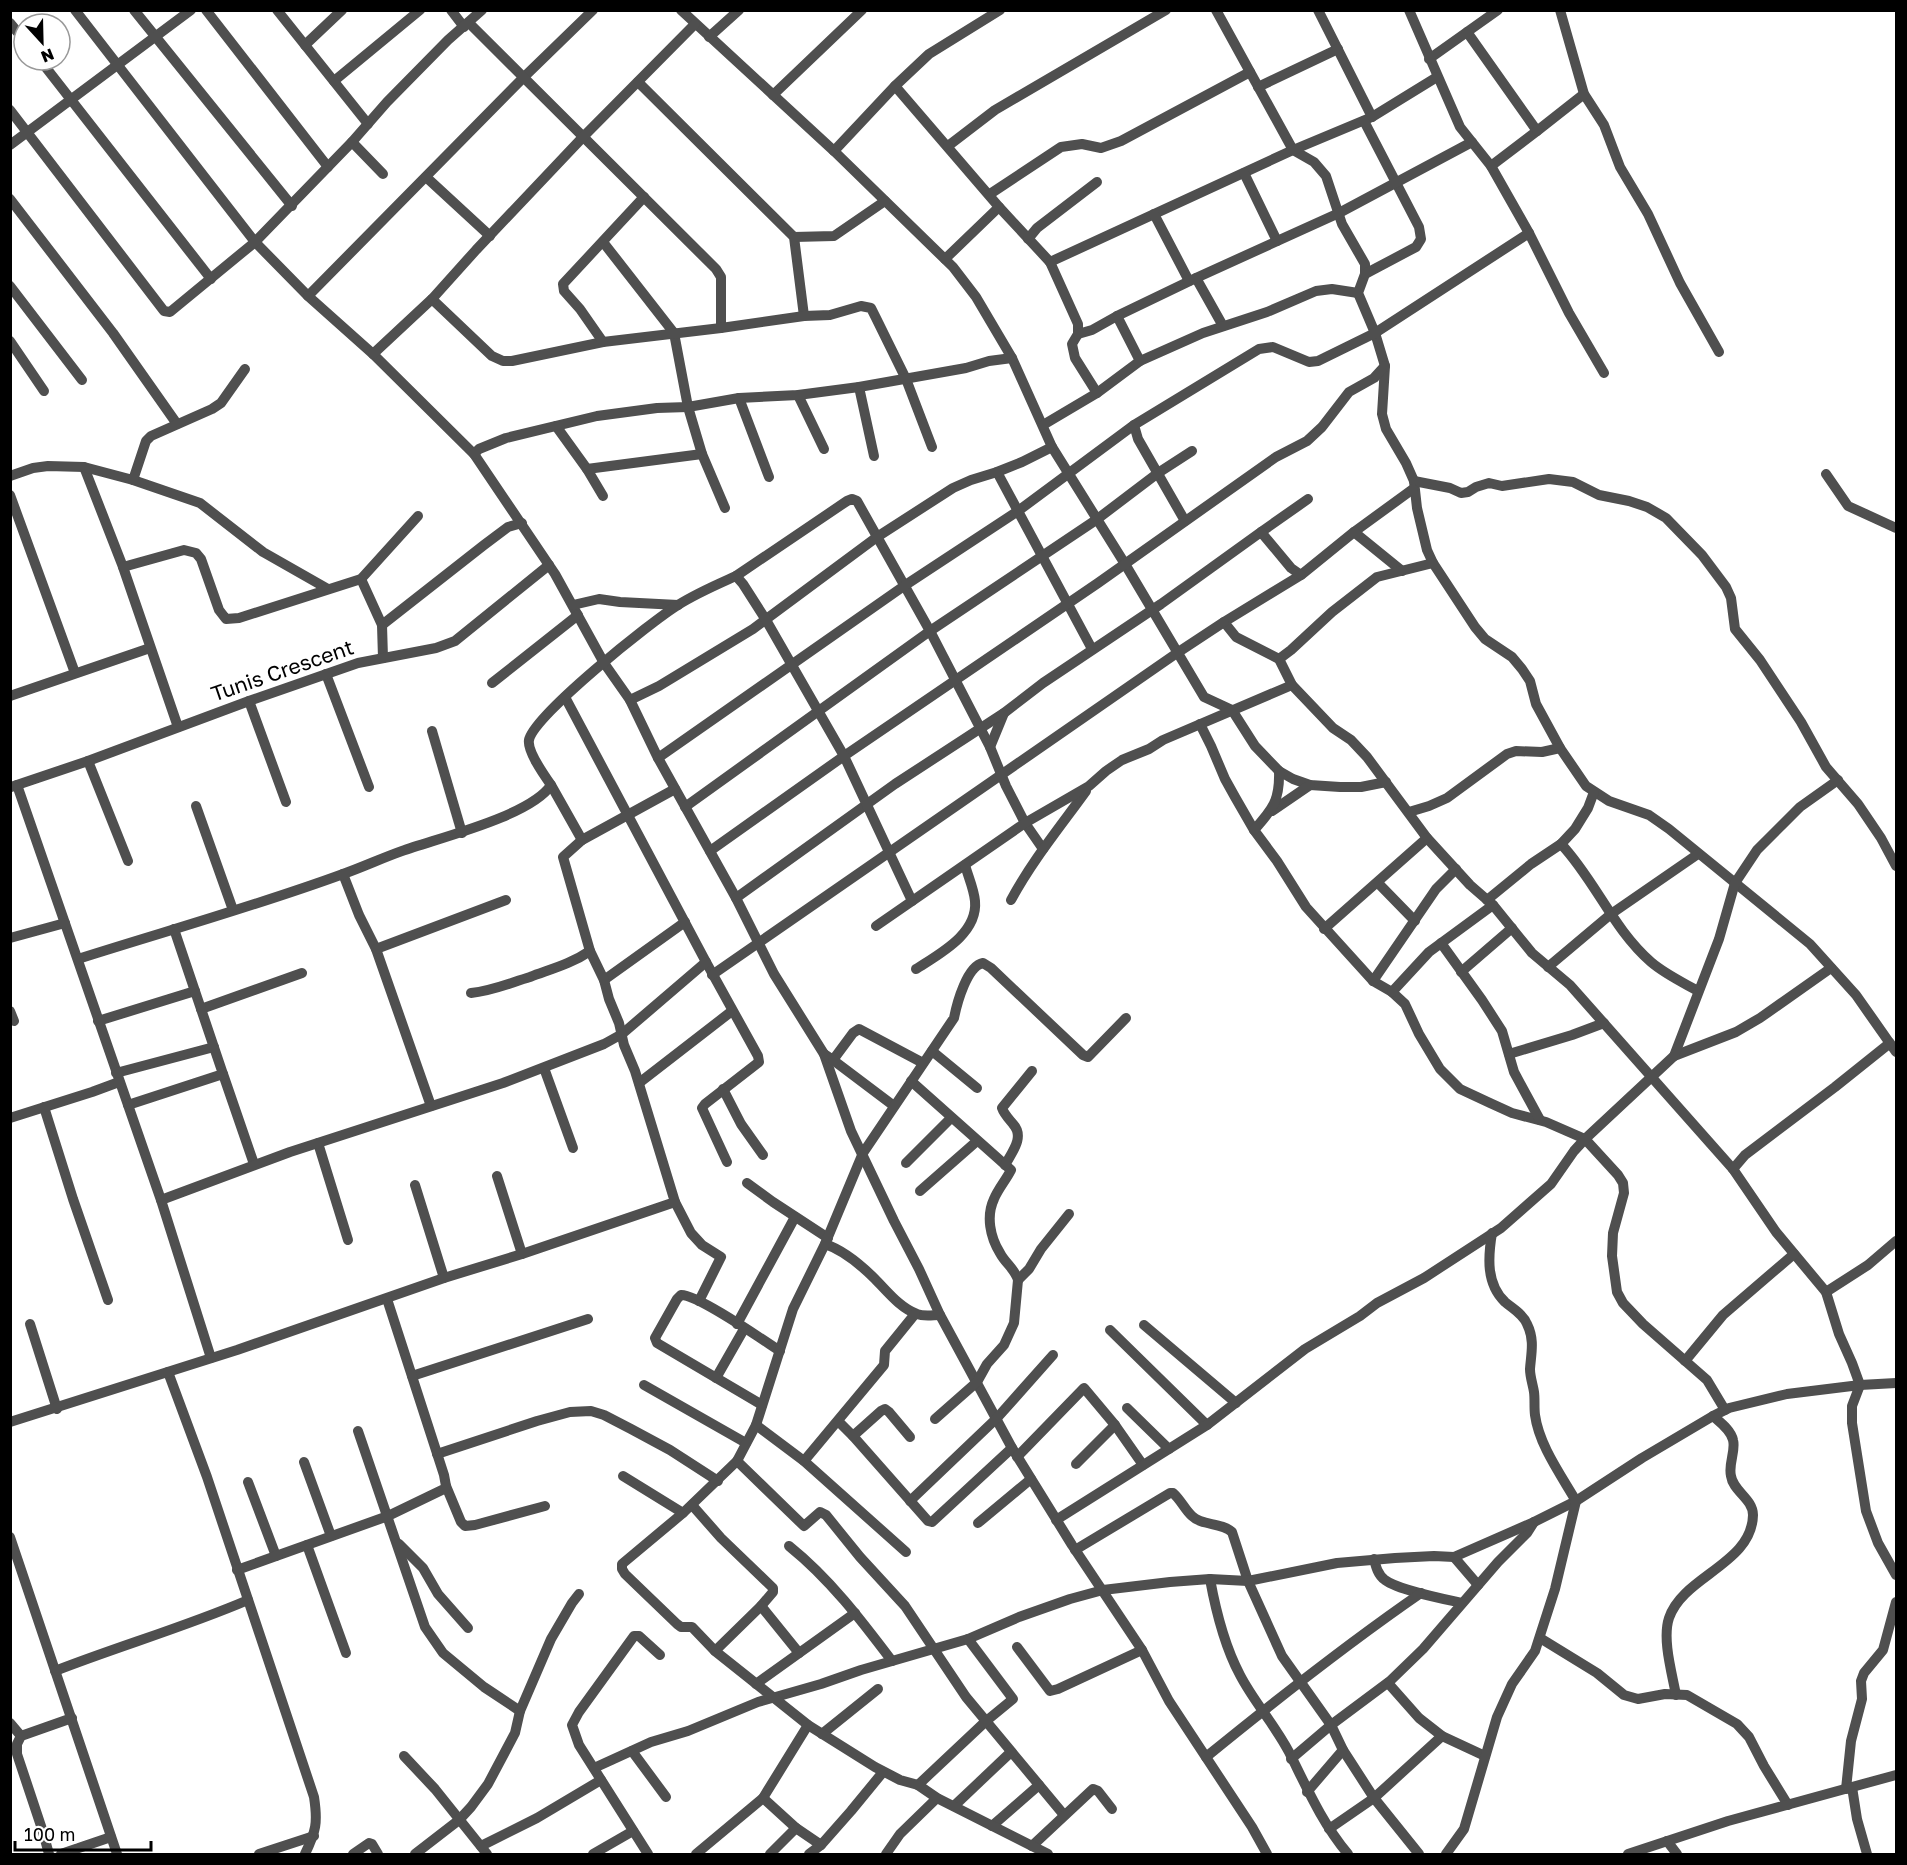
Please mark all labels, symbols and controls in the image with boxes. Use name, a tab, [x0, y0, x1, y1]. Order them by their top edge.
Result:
north arrow	[12, 12, 72, 72]
text: N	[38, 44, 57, 67]
street label: Tunis Crescent	[207, 633, 357, 707]
scale bar	[15, 1814, 152, 1852]
text: 100 m	[24, 1823, 75, 1845]

